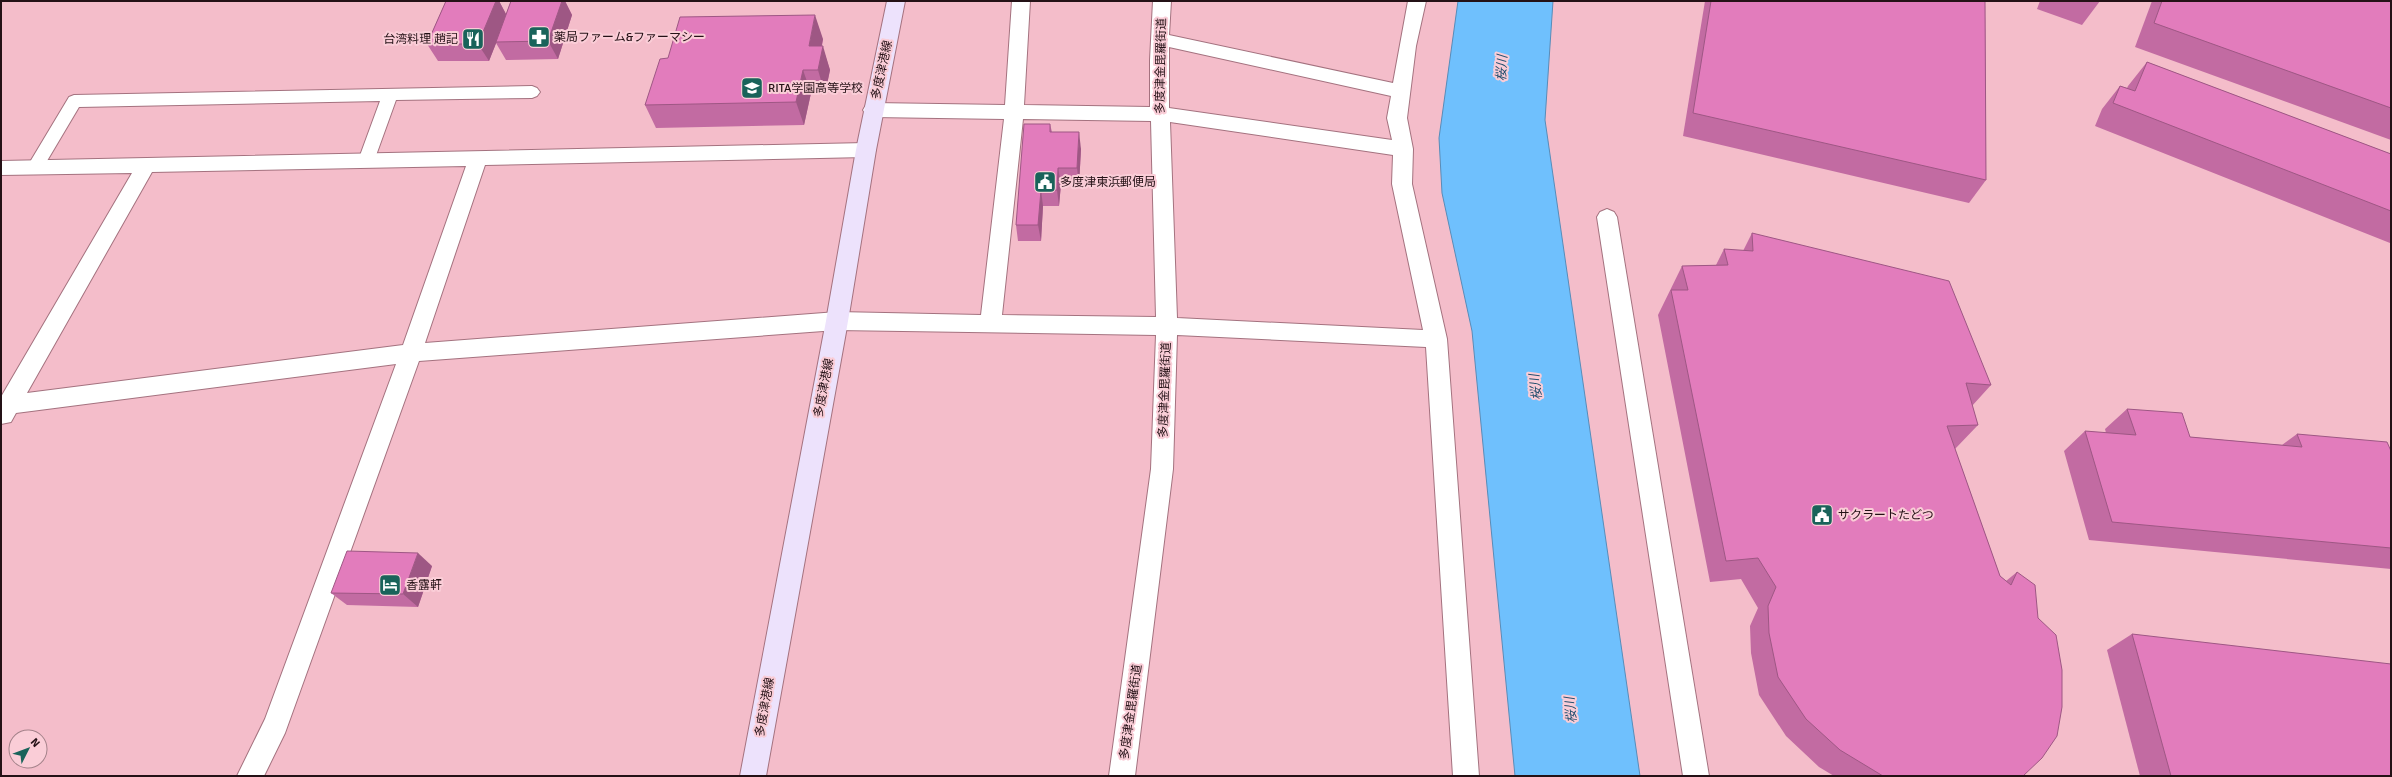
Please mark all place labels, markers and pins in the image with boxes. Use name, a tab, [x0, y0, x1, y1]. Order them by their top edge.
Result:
pharmacy icon: 薬局ファーム&ファーマシー	[526, 24, 552, 50]
restaurant icon: 台湾料理 趙記	[460, 26, 486, 52]
place label: 薬局ファーム&ファーマシー	[554, 30, 705, 45]
place label: 台湾料理 趙記	[383, 32, 458, 47]
school or university icon: RITA学園高等学校	[739, 75, 765, 101]
place label: RITA学園高等学校	[768, 81, 863, 96]
public building icon: 多度津東浜郵便局	[1032, 169, 1058, 195]
place label: 多度津東浜郵便局	[1060, 175, 1156, 190]
public building icon: サクラートたどつ	[1809, 502, 1835, 528]
place label: サクラートたどつ	[1838, 508, 1934, 523]
hotel icon: 香露軒	[377, 572, 403, 598]
place label: 香露軒	[406, 578, 442, 593]

